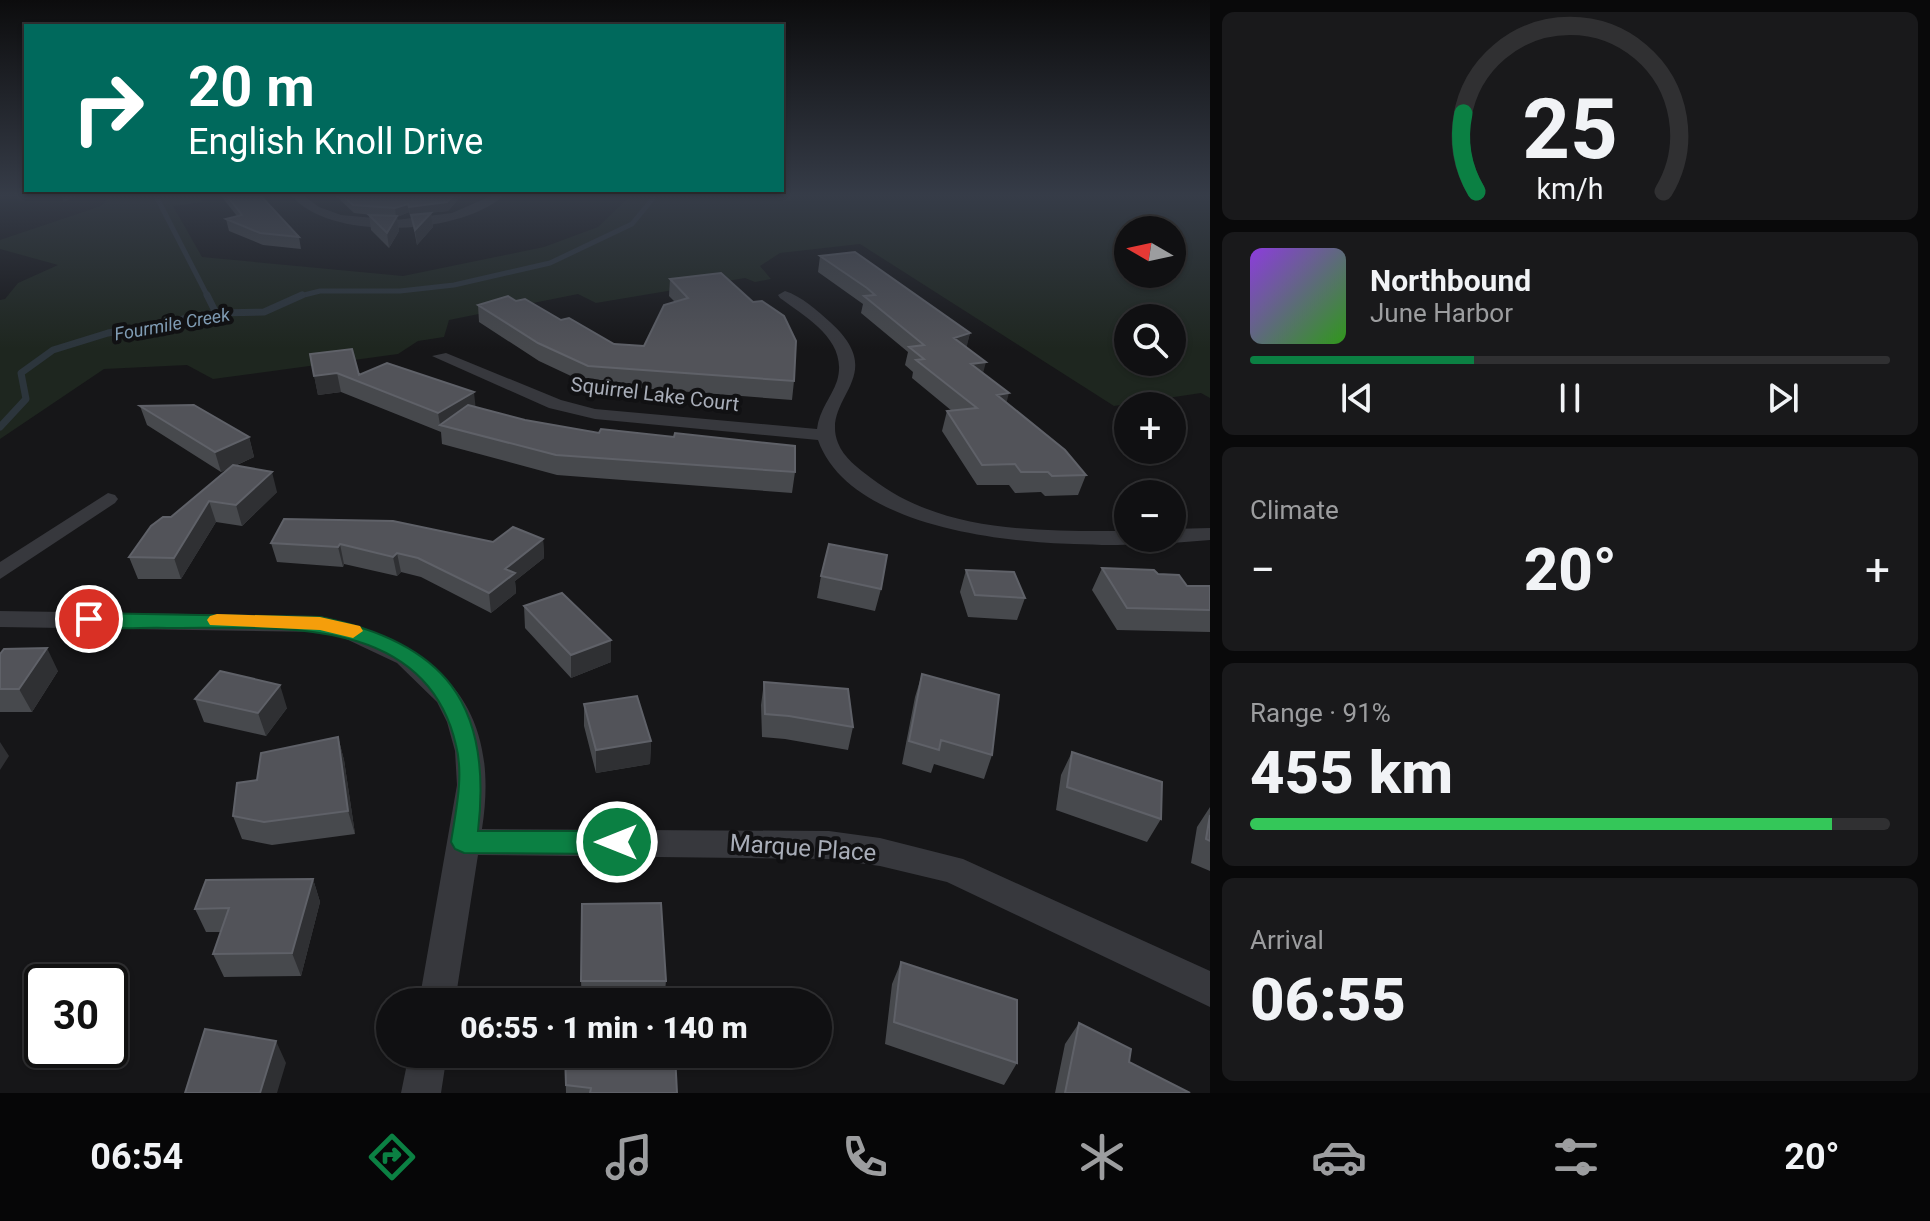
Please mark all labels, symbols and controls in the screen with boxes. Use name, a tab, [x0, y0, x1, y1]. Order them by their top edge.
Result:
text: 20 m	[188, 54, 315, 120]
icon: right	[56, 56, 160, 160]
text: 25	[1522, 81, 1618, 178]
text: English Knoll Drive	[188, 121, 483, 163]
text: km/h	[1536, 172, 1604, 206]
north arrow	[1114, 216, 1186, 288]
map controls	[1114, 216, 1186, 552]
text: Northbound	[1370, 263, 1531, 298]
text: June Harbor	[1370, 298, 1513, 328]
water label: Fourmile Creek	[113, 303, 233, 344]
button: search	[1114, 304, 1186, 376]
street label: Squirrel Lake Court	[569, 372, 741, 416]
icon: previous	[1335, 376, 1379, 420]
icon: pause	[1548, 376, 1592, 420]
icon: next	[1761, 376, 1805, 420]
button: +	[1114, 392, 1186, 464]
button: −	[1114, 480, 1186, 552]
text: Climate	[1250, 495, 1339, 525]
text: 20°	[1524, 534, 1617, 605]
text: −	[1250, 544, 1275, 596]
text: +	[1865, 544, 1890, 596]
pin	[55, 585, 123, 653]
icon: arrive	[67, 597, 111, 641]
text: Range · 91%	[1250, 698, 1391, 728]
text: 455 km	[1250, 737, 1453, 808]
position arrow	[575, 800, 659, 884]
street label: Marque Place	[729, 829, 877, 867]
text: Arrival	[1250, 925, 1324, 955]
speed limit sign: 30	[24, 964, 128, 1068]
text: 06:55	[1250, 964, 1406, 1035]
text: 06:55 · 1 min · 140 m	[460, 1010, 748, 1045]
icon: directions	[364, 1129, 420, 1185]
icon: music	[601, 1129, 657, 1185]
icon: phone	[837, 1129, 893, 1185]
icon: climate	[1074, 1129, 1130, 1185]
icon: car	[1311, 1129, 1367, 1185]
icon: filters	[1548, 1129, 1604, 1185]
text: 06:54	[90, 1136, 183, 1178]
text: 20°	[1784, 1136, 1840, 1178]

